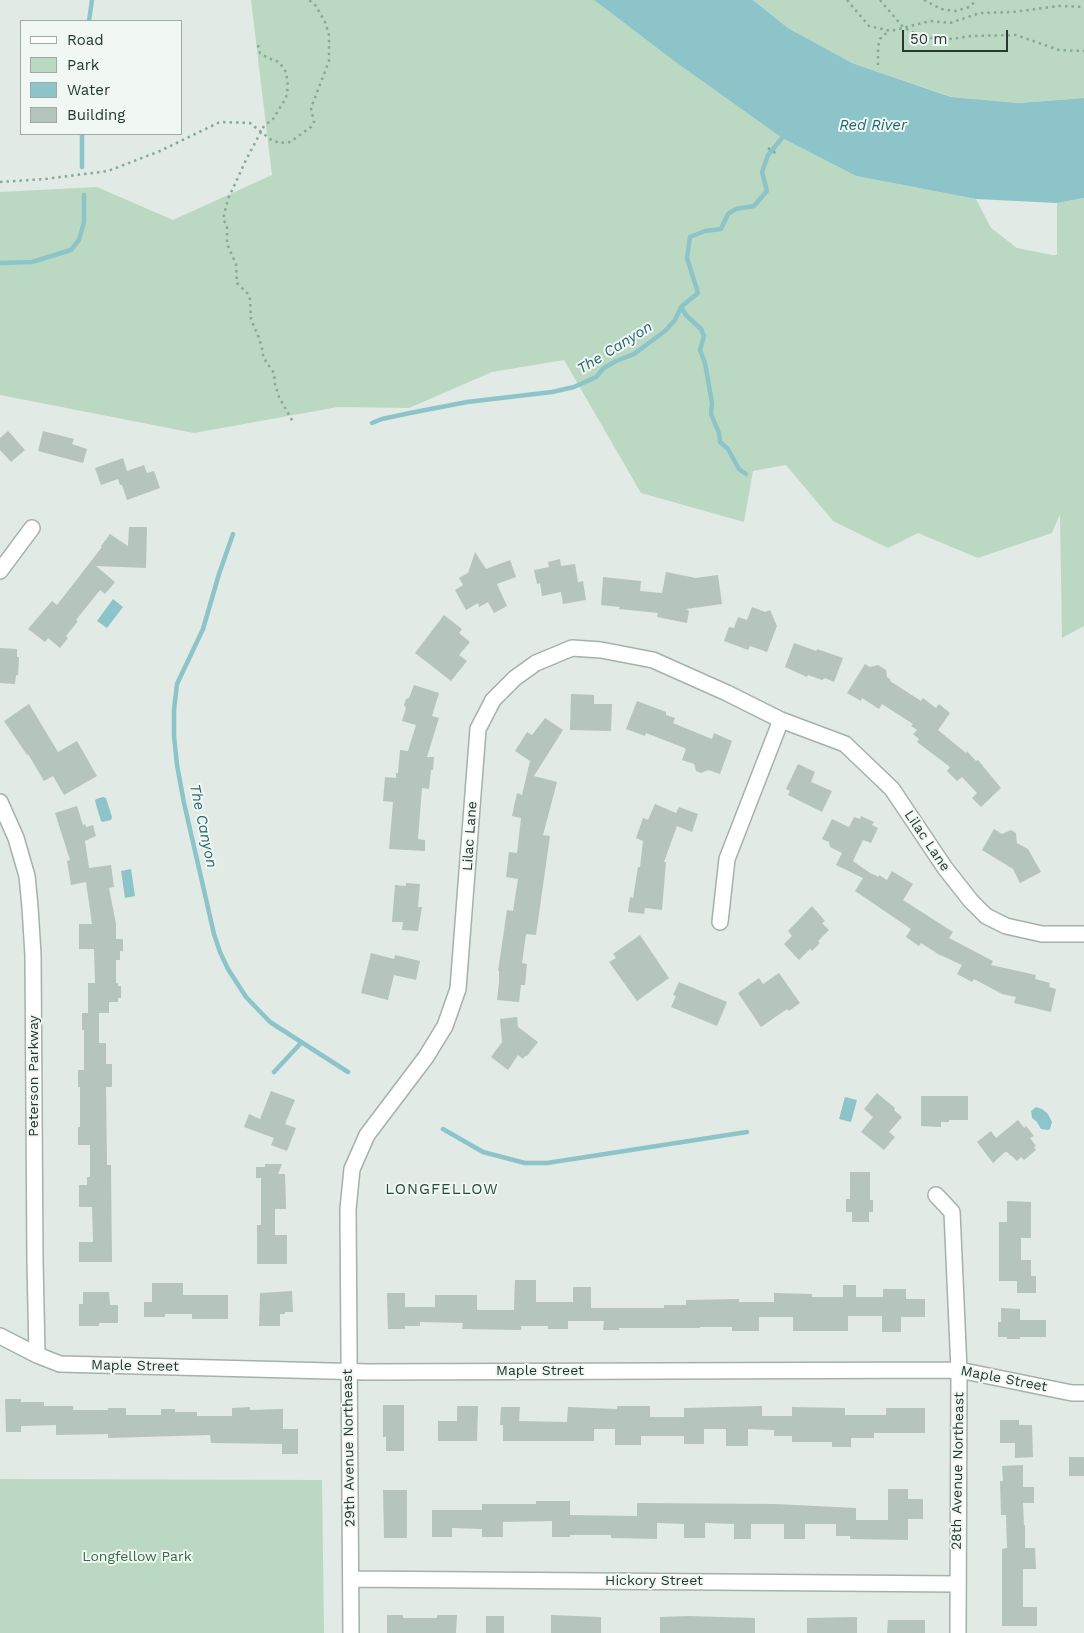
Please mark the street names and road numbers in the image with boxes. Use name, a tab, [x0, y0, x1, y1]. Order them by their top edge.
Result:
street label: Lilac Lane	[459, 801, 481, 871]
street label: Lilac Lane	[900, 807, 954, 875]
street label: Peterson Parkway	[26, 1015, 42, 1137]
street label: Maple Street	[91, 1357, 179, 1375]
street label: Maple Street	[959, 1362, 1049, 1396]
street label: Maple Street	[496, 1363, 584, 1379]
street label: 29th Avenue Northeast	[339, 1369, 359, 1527]
street label: 28th Avenue Northeast	[948, 1392, 968, 1550]
street label: Hickory Street	[605, 1573, 703, 1589]

